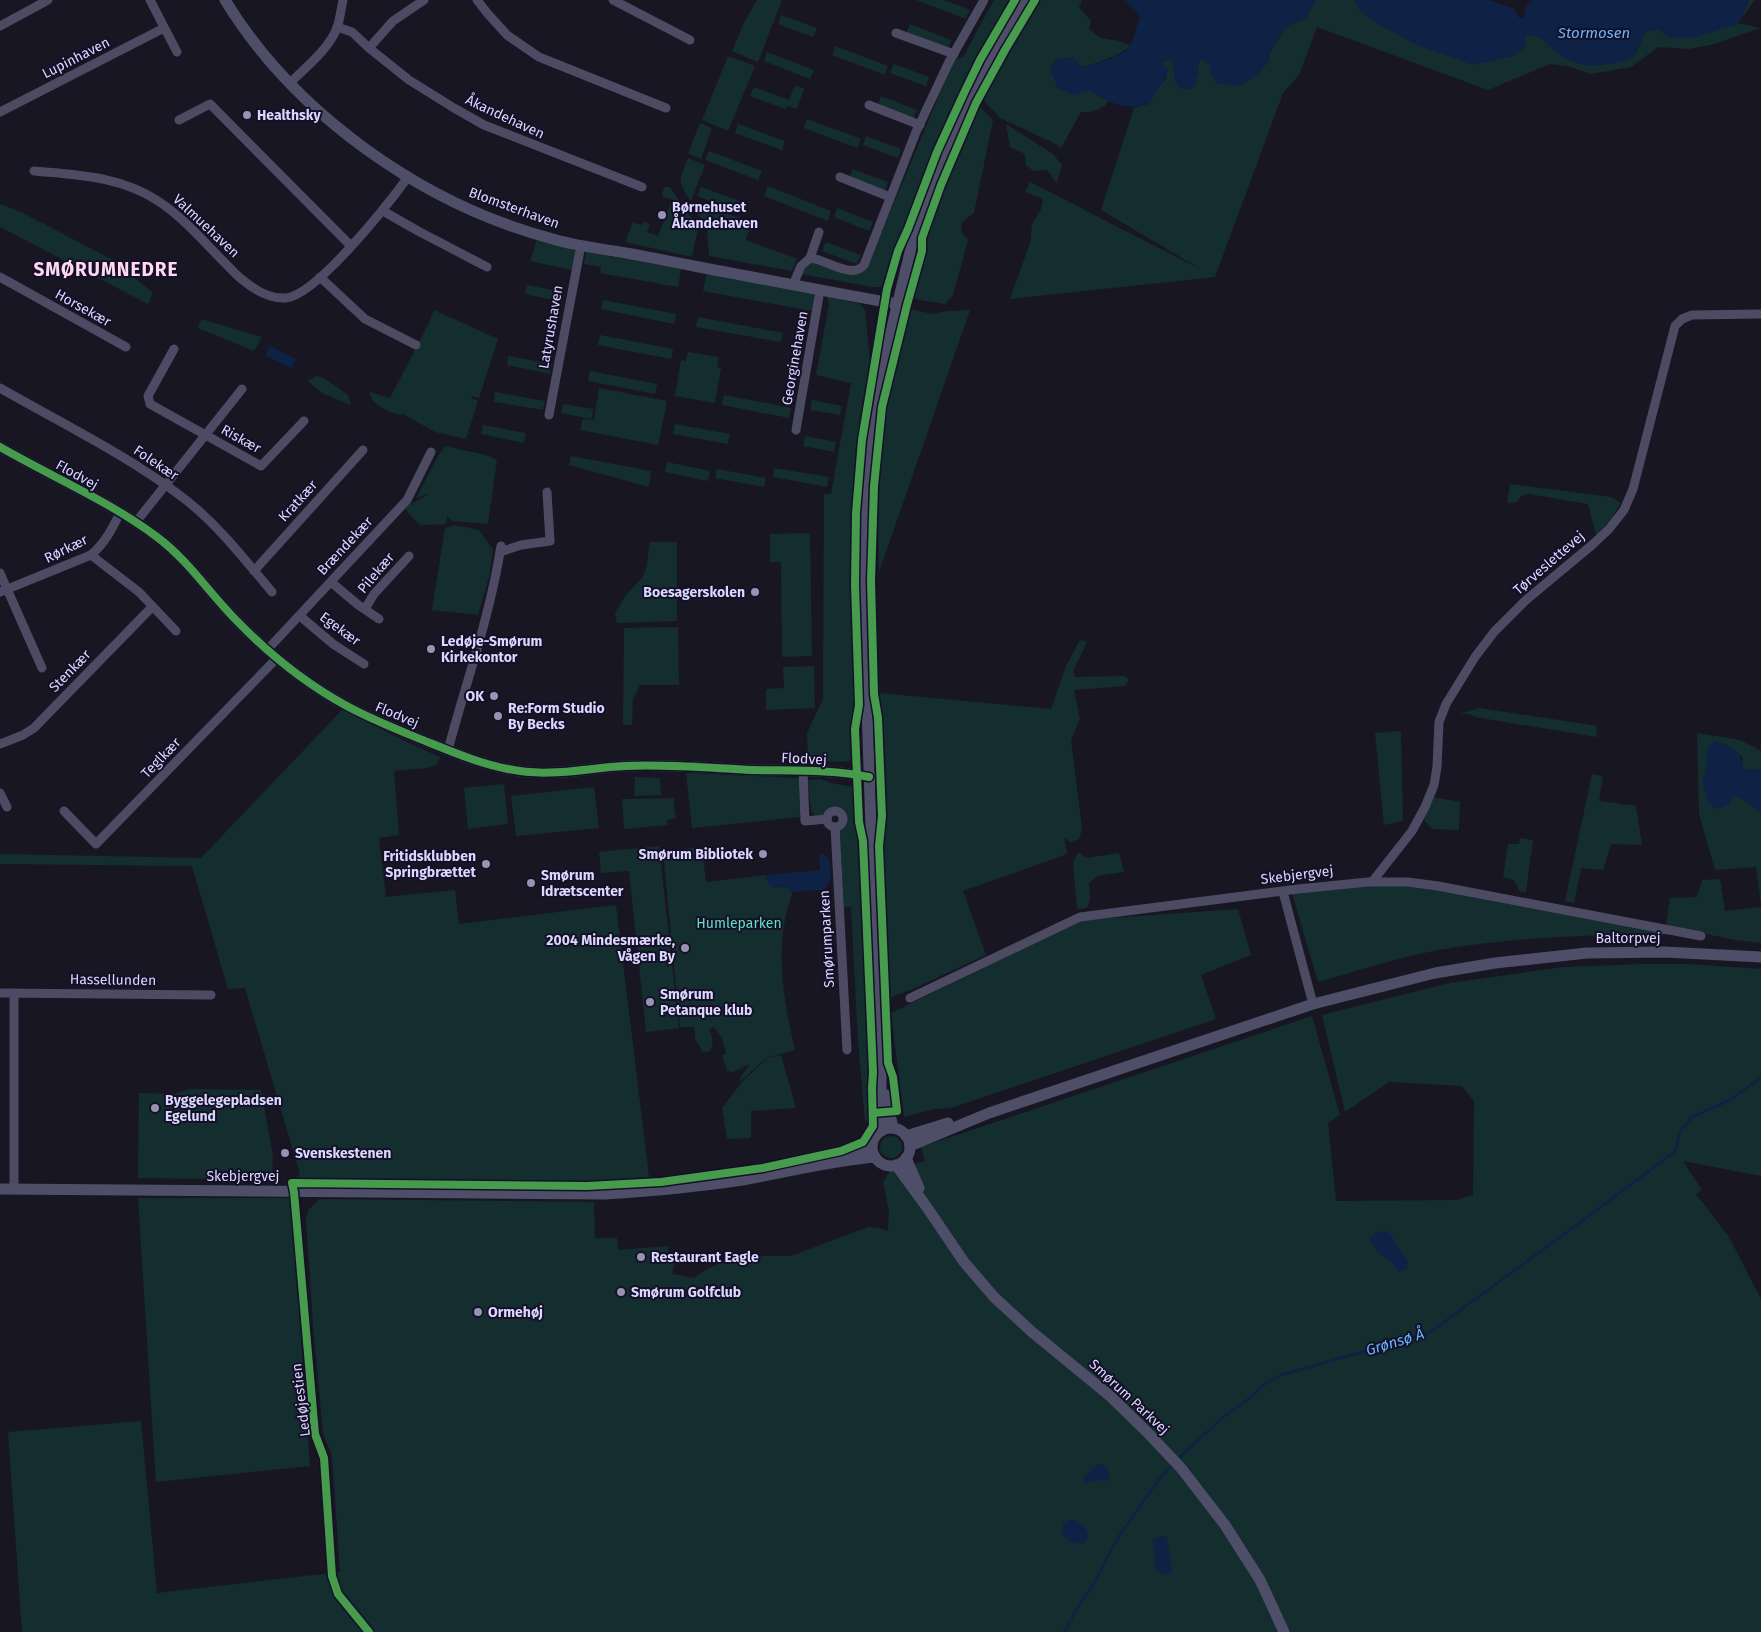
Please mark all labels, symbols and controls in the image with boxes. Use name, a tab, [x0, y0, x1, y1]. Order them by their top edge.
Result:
water label: Stormosen	[1557, 24, 1630, 42]
street label: Lupinhaven	[39, 34, 113, 82]
street label: Åkandehaven	[463, 90, 548, 143]
place label: Healthsky	[257, 107, 322, 124]
marker: Healthsky	[241, 109, 253, 121]
street label: Blomsterhaven	[466, 184, 562, 232]
street label: Valmuehaven	[169, 191, 243, 261]
place label: Børnehuset Åkandehaven	[671, 199, 758, 232]
marker: Børnehuset Åkandehaven	[656, 209, 668, 221]
district label: SMØRUMNEDRE	[33, 258, 179, 281]
street label: Latyrushaven	[535, 284, 567, 370]
street label: Horsekær	[52, 286, 114, 331]
street label: Georginehaven	[778, 310, 812, 406]
street label: Riskær	[218, 421, 265, 457]
street label: Folekær	[130, 442, 182, 484]
street label: Flodvej	[53, 456, 101, 494]
street label: Kratkær	[275, 476, 321, 525]
street label: Brændekær	[314, 513, 377, 579]
street label: Tørveslettevej	[1510, 528, 1588, 598]
street label: Rørkær	[42, 531, 91, 567]
street label: Pilekær	[354, 549, 398, 597]
place label: Boesagerskolen	[643, 584, 745, 601]
marker: Boesagerskolen	[749, 586, 761, 598]
street label: Egekær	[316, 609, 364, 650]
place label: Ledøje-Smørum Kirkekontor	[441, 633, 543, 666]
marker: Ledøje-Smørum Kirkekontor	[425, 643, 437, 655]
street label: Stenkær	[46, 646, 95, 696]
place label: OK	[465, 688, 485, 705]
marker: OK	[488, 690, 500, 702]
street label: Flodvej	[373, 698, 421, 732]
place label: Re:Form Studio By Becks	[508, 700, 605, 733]
marker: Re:Form Studio By Becks	[492, 710, 504, 722]
street label: Teglkær	[138, 734, 185, 782]
street label: Flodvej	[781, 749, 827, 769]
place label: Smørum Bibliotek	[638, 846, 753, 863]
place label: Fritidsklubben Springbrættet	[383, 848, 477, 881]
marker: Smørum Bibliotek	[757, 848, 769, 860]
marker: Fritidsklubben Springbrættet	[480, 858, 492, 870]
street label: Skebjergvej	[1260, 862, 1334, 888]
place label: Smørum Idrætscenter	[541, 867, 624, 900]
marker: Smørum Idrætscenter	[525, 877, 537, 889]
street label: Smørumparken	[816, 890, 838, 988]
park label: Humleparken	[696, 915, 782, 932]
street label: Baltorpvej	[1595, 930, 1661, 947]
place label: 2004 Mindesmærke, Vågen By	[546, 932, 676, 965]
marker: 2004 Mindesmærke, Vågen By	[679, 942, 691, 954]
street label: Hassellunden	[70, 971, 156, 989]
place label: Smørum Petanque klub	[660, 986, 752, 1019]
marker: Smørum Petanque klub	[644, 996, 656, 1008]
place label: Byggelegepladsen Egelund	[165, 1092, 282, 1125]
marker: Byggelegepladsen Egelund	[149, 1102, 161, 1114]
place label: Svenskestenen	[295, 1145, 391, 1162]
marker: Svenskestenen	[279, 1147, 291, 1159]
street label: Skebjergvej	[206, 1168, 280, 1185]
place label: Restaurant Eagle	[651, 1249, 759, 1266]
marker: Restaurant Eagle	[635, 1251, 647, 1263]
place label: Smørum Golfclub	[631, 1284, 741, 1301]
marker: Smørum Golfclub	[615, 1286, 627, 1298]
place label: Ormehøj	[488, 1304, 543, 1321]
marker: Ormehøj	[472, 1306, 484, 1318]
water label: Grønsø Å	[1364, 1325, 1426, 1359]
street label: Smørum Parkvej	[1086, 1356, 1172, 1438]
street label: Ledøjestien	[288, 1362, 314, 1438]

